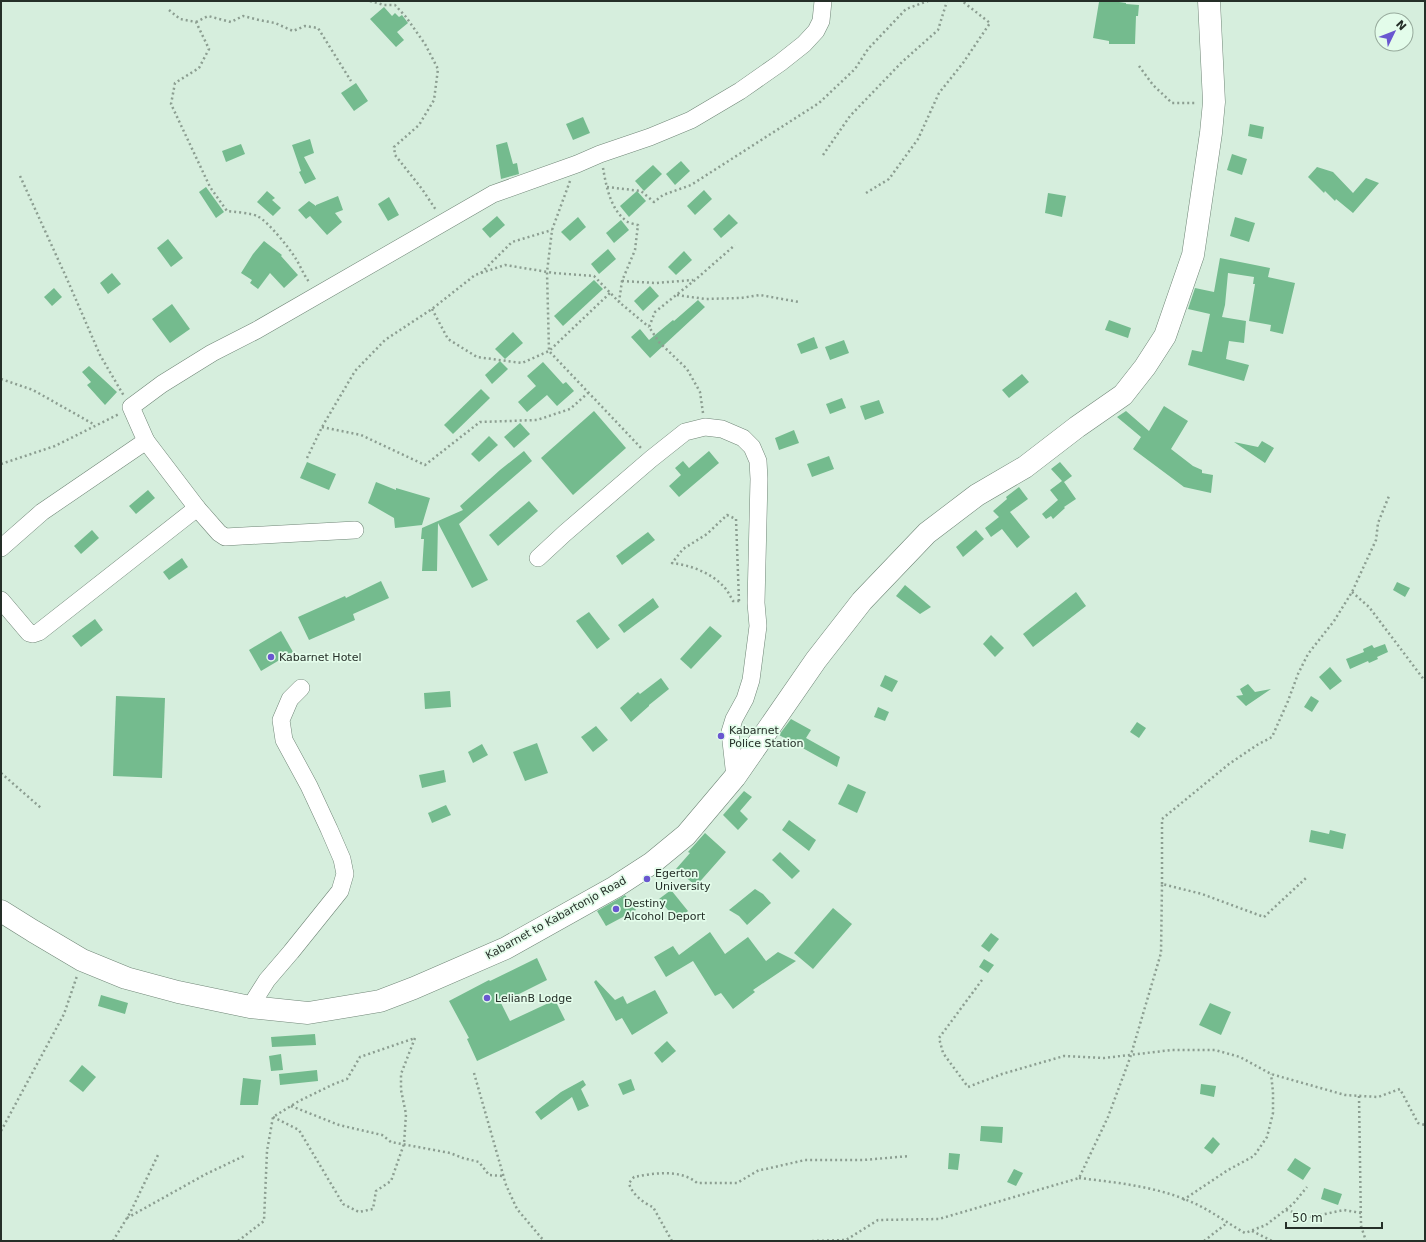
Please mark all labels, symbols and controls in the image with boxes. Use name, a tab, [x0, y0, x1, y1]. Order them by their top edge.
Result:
north arrow	[1374, 12, 1414, 52]
text: N	[1393, 18, 1409, 33]
place label: Kabarnet Hotel	[279, 651, 362, 664]
marker: Kabarnet Hotel	[266, 652, 276, 662]
place label: Kabarnet Police Station	[729, 724, 804, 750]
marker: Kabarnet Police Station	[716, 731, 726, 741]
place label: Egerton University	[655, 867, 711, 893]
street label: Kabarnet to Kabartonjo Road	[483, 874, 629, 962]
marker: Egerton University	[642, 874, 652, 884]
place label: Destiny Alcohol Deport	[624, 897, 706, 923]
marker: Destiny Alcohol Deport	[611, 904, 621, 914]
place label: LelianB Lodge	[495, 992, 572, 1005]
marker: LelianB Lodge	[482, 993, 492, 1003]
scale bar	[1286, 1204, 1382, 1230]
text: 50 m	[1292, 1211, 1323, 1225]

